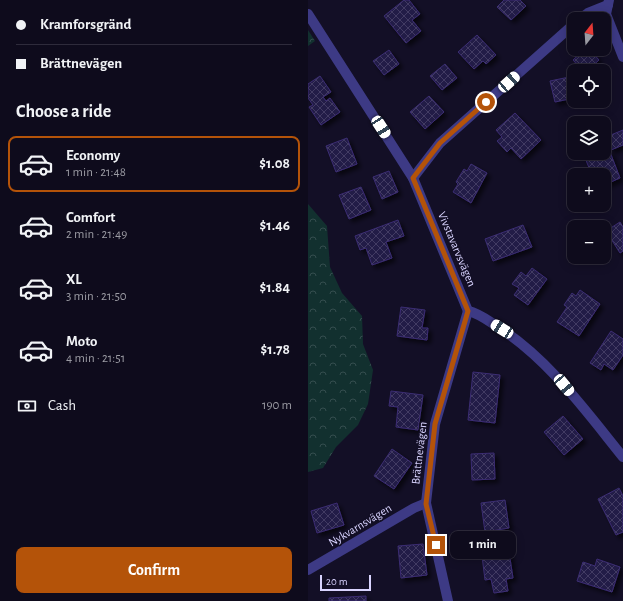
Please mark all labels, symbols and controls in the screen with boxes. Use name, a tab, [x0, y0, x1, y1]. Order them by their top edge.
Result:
north arrow	[567, 12, 611, 56]
map controls	[567, 12, 611, 264]
text: Kramforsgränd	[40, 17, 131, 32]
text: Brättnevägen	[40, 56, 122, 71]
button: locate	[567, 64, 611, 108]
car	[496, 70, 522, 94]
route start	[477, 93, 495, 111]
text: Choose a ride	[16, 103, 111, 121]
car	[369, 114, 393, 140]
button: layers	[567, 116, 611, 160]
icon: car	[18, 146, 54, 182]
text: Economy	[66, 148, 120, 163]
text: $1.08	[259, 156, 290, 171]
text: 1 min · 21:48	[66, 166, 126, 179]
button: +	[567, 168, 611, 212]
icon: car	[18, 208, 54, 244]
text: Comfort	[66, 210, 115, 225]
street label: Vivstavarvsvägen	[436, 210, 478, 288]
text: $1.46	[260, 218, 290, 233]
button: −	[567, 220, 611, 264]
text: 2 min · 21:49	[66, 228, 127, 241]
icon: car	[18, 270, 54, 306]
text: XL	[66, 272, 82, 287]
text: $1.84	[259, 280, 290, 295]
text: 3 min · 21:50	[66, 290, 127, 303]
car	[489, 318, 515, 340]
icon: car	[18, 332, 54, 368]
text: Moto	[66, 334, 98, 349]
text: $1.78	[261, 342, 290, 357]
text: 4 min · 21:51	[66, 352, 125, 365]
car	[552, 372, 576, 398]
icon: cash	[16, 395, 38, 417]
text: Cash	[48, 398, 76, 413]
text: 190 m	[262, 399, 292, 412]
street label: Brättnevägen	[409, 421, 429, 485]
street label: Nykvarnsvägen	[326, 502, 394, 549]
callout: 1 min	[450, 531, 516, 559]
route end	[427, 536, 445, 554]
text: 1 min	[469, 538, 497, 551]
button: Confirm	[16, 547, 292, 593]
scale bar	[320, 573, 371, 592]
text: 20 m	[326, 576, 347, 587]

